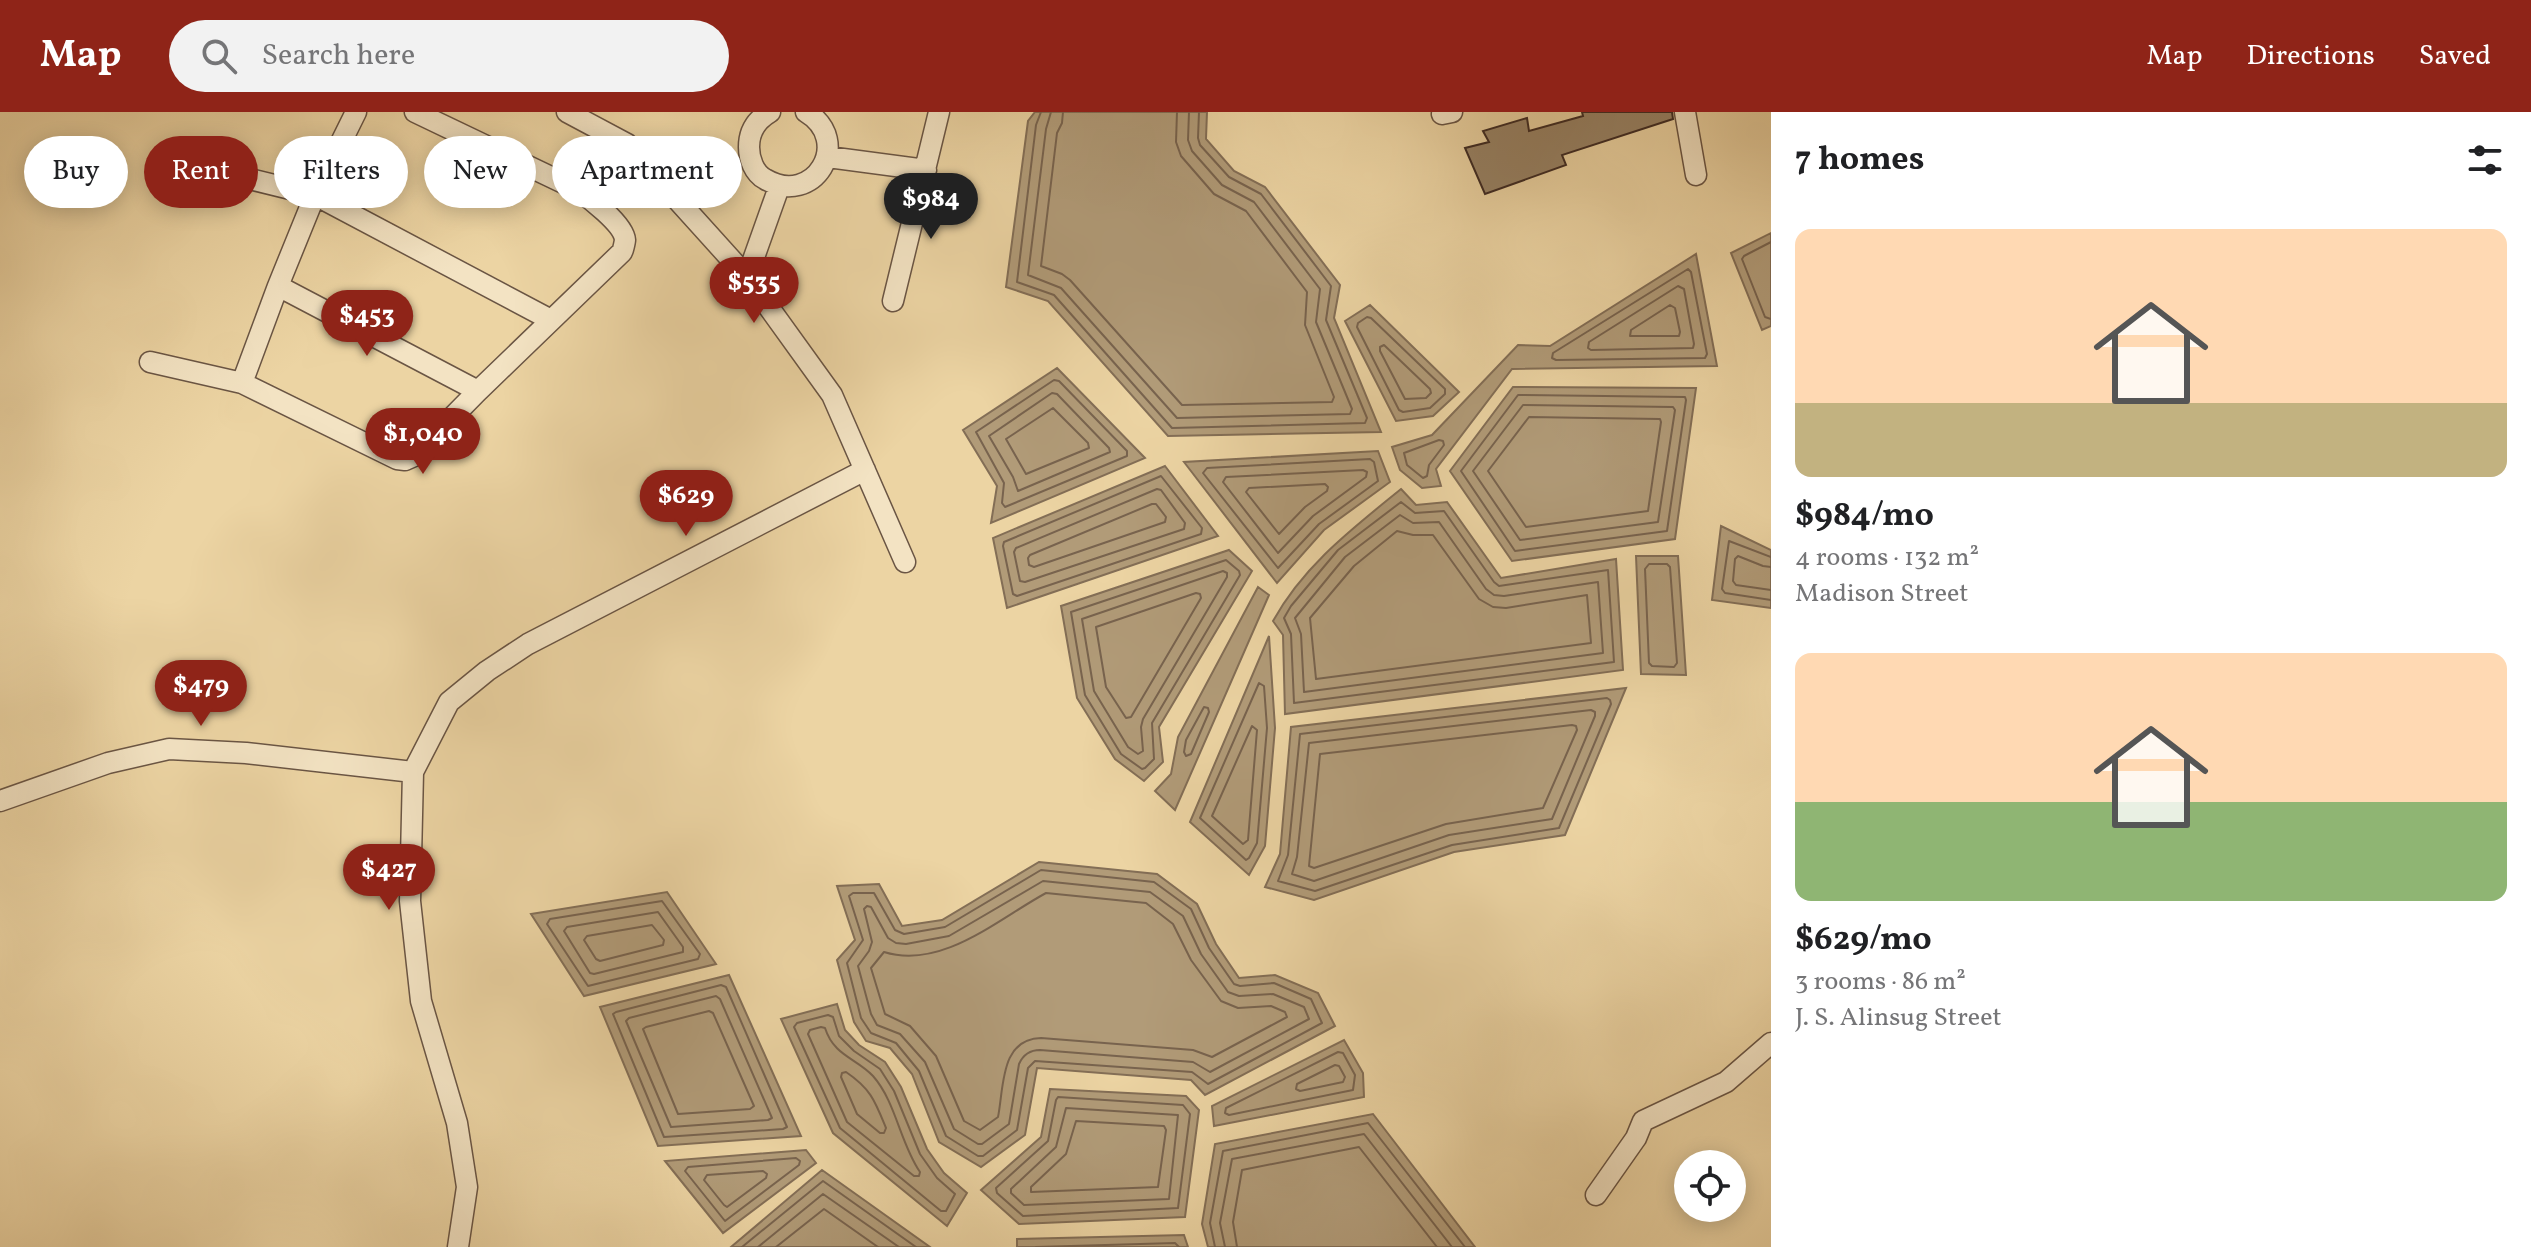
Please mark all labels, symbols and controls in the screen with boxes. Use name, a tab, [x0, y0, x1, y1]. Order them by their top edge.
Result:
search box	[169, 20, 729, 92]
text: Map	[40, 30, 121, 83]
icon: search	[197, 34, 241, 78]
text: Search here	[261, 35, 415, 77]
text: Map	[2147, 37, 2203, 76]
text: Directions	[2247, 37, 2375, 76]
text: Saved	[2419, 37, 2491, 76]
chip: Buy	[24, 136, 128, 208]
chip: Rent	[144, 136, 258, 208]
chip: Filters	[274, 136, 408, 208]
chip: New	[424, 136, 536, 208]
chip: Apartment	[552, 136, 742, 208]
text: 7 homes	[1795, 137, 1924, 184]
icon: filters	[2463, 138, 2507, 182]
pin: $984	[884, 173, 978, 241]
text: $984	[902, 181, 960, 217]
pin: $535	[707, 257, 801, 325]
text: $535	[728, 265, 780, 301]
icon: home	[2079, 281, 2223, 425]
pin: $453	[320, 290, 414, 358]
text: $453	[339, 298, 395, 334]
pin: $1,040	[358, 408, 488, 476]
text: $1,040	[383, 416, 463, 452]
pin: $629	[639, 470, 733, 538]
text: $629	[658, 478, 714, 514]
text: $984/mo	[1795, 493, 1934, 540]
text: 4 rooms · 132 m²	[1795, 540, 1979, 576]
text: Madison Street	[1795, 576, 1968, 612]
pin: $479	[154, 660, 248, 728]
text: $479	[173, 668, 229, 704]
icon: home	[2079, 705, 2223, 849]
pin: $427	[342, 844, 436, 912]
text: $427	[361, 852, 417, 888]
text: $629/mo	[1795, 917, 1932, 964]
text: 3 rooms · 86 m²	[1795, 964, 1966, 1000]
text: J. S. Alinsug Street	[1795, 1000, 2002, 1036]
map controls	[1674, 1150, 1746, 1222]
button: locate	[1674, 1150, 1746, 1222]

